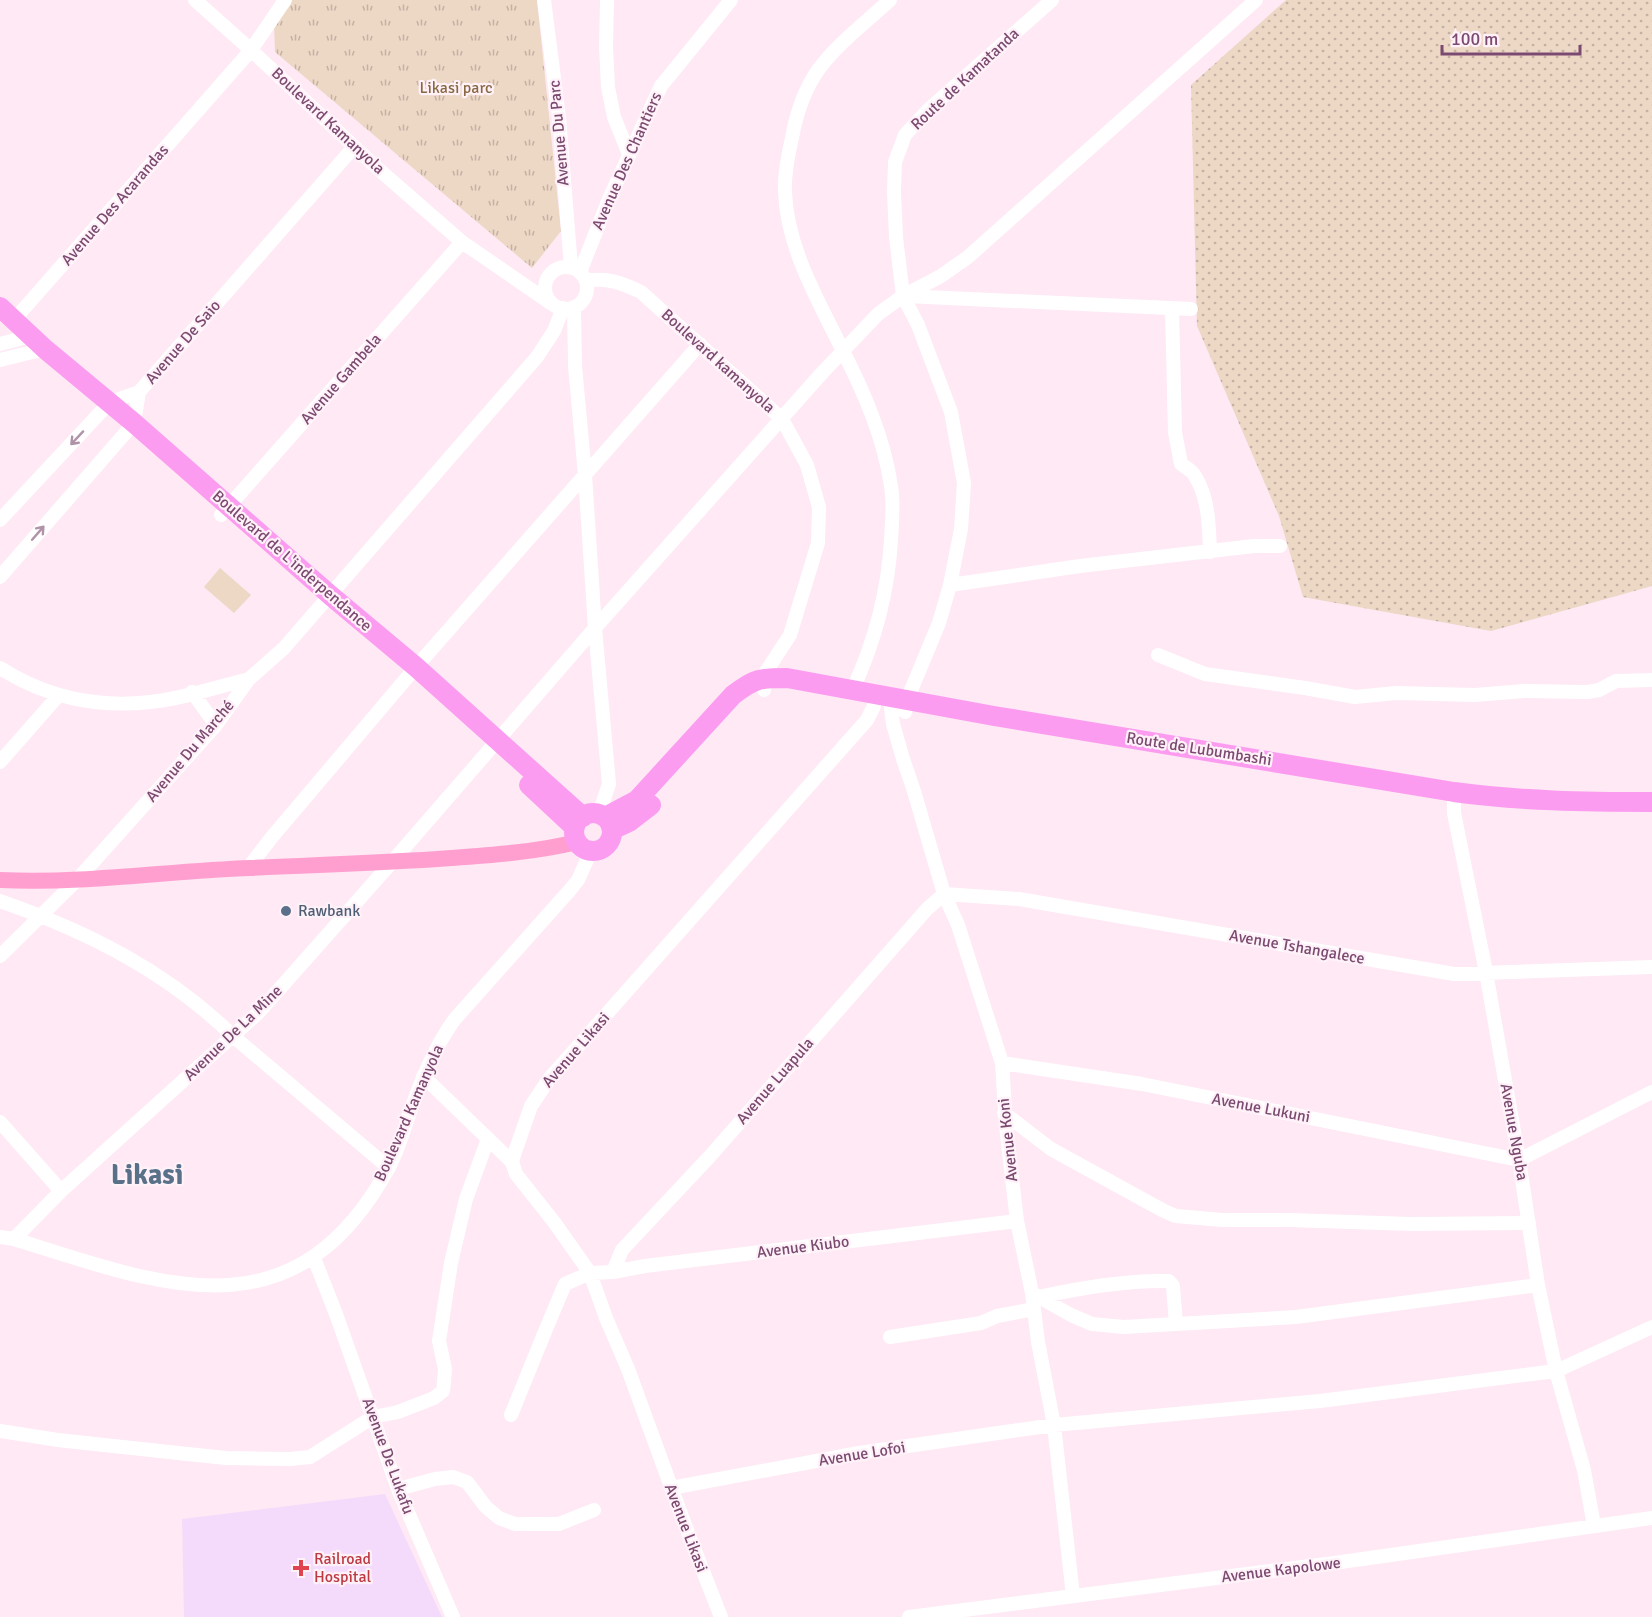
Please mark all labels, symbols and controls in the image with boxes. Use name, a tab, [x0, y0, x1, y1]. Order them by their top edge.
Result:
scale bar	[1442, 18, 1580, 56]
street label: Route de Kamatanda	[907, 24, 1023, 134]
text: 100 m	[1451, 28, 1498, 50]
street label: Boulevard Kamanyola	[267, 63, 389, 179]
park label: Likasi parc	[419, 78, 493, 98]
street label: Avenue Du Parc	[544, 79, 574, 187]
street label: Avenue Des Chantiers	[588, 89, 666, 233]
street label: Avenue Des Acarandas	[57, 140, 173, 270]
street label: Avenue De Saio	[141, 296, 225, 388]
street label: Boulevard kamanyola	[657, 305, 779, 417]
street label: Avenue Gambela	[296, 329, 386, 429]
one-way arrow	[70, 430, 84, 445]
street label: Boulevard de L'inderpendance	[208, 486, 376, 636]
one-way arrow	[31, 526, 45, 541]
street label: Avenue Du Marché	[141, 696, 239, 806]
street label: Route de Lubumbashi	[1125, 728, 1273, 770]
place label: Rawbank	[298, 901, 360, 921]
marker: Rawbank	[279, 904, 293, 918]
street label: Avenue Tshangalece	[1228, 925, 1366, 969]
street label: Avenue De La Mine	[180, 981, 286, 1085]
street label: Avenue Likasi	[538, 1008, 614, 1092]
street label: Avenue Luapula	[732, 1034, 818, 1128]
street label: Boulevard Kamanyola	[370, 1041, 448, 1185]
street label: Avenue Nguba	[1496, 1082, 1532, 1182]
street label: Avenue Lukuni	[1210, 1089, 1312, 1127]
street label: Avenue Koni	[994, 1097, 1022, 1183]
district label: Likasi	[111, 1158, 183, 1192]
street label: Avenue Kiubo	[756, 1231, 850, 1263]
street label: Avenue De Lukafu	[358, 1395, 418, 1517]
street label: Avenue Lofoi	[817, 1437, 907, 1471]
street label: Avenue Likasi	[660, 1481, 712, 1575]
place label: Railroad Hospital	[314, 1549, 372, 1587]
street label: Avenue Kapolowe	[1220, 1553, 1342, 1587]
marker: Railroad Hospital	[292, 1559, 310, 1577]

